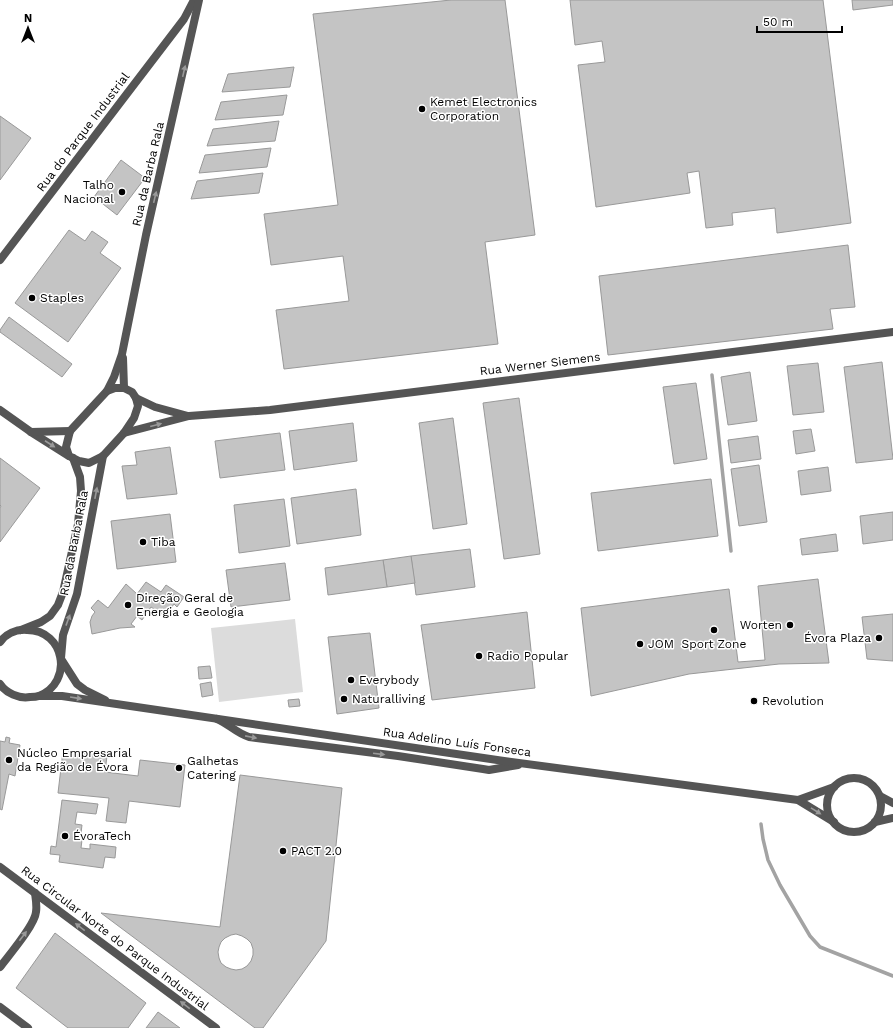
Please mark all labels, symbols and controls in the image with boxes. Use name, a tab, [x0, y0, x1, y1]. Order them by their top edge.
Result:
north arrow	[8, 8, 48, 48]
scale bar	[757, 8, 842, 34]
text: N	[24, 12, 32, 25]
text: 50 m	[763, 15, 793, 29]
one-way arrow	[181, 64, 187, 77]
street label: Rua do Parque Industrial	[34, 70, 132, 194]
place label: Kemet Electronics Corporation	[430, 95, 537, 123]
marker: Kemet Electronics Corporation	[417, 104, 427, 114]
street label: Rua da Barba Rala	[129, 120, 167, 228]
place label: Talho Nacional	[63, 178, 114, 206]
marker: Talho Nacional	[117, 187, 127, 197]
one-way arrow	[152, 191, 158, 203]
place label: Staples	[40, 291, 84, 305]
marker: Staples	[27, 293, 37, 303]
street label: Rua Werner Siemens	[479, 350, 601, 378]
one-way arrow	[151, 422, 163, 428]
one-way arrow	[45, 440, 55, 448]
one-way arrow	[93, 487, 99, 499]
street label: Rua da Barba Rala	[57, 489, 91, 597]
place label: Tiba	[151, 535, 176, 549]
marker: Tiba	[138, 537, 148, 547]
place label: Direção Geral de Energia e Geologia	[136, 591, 244, 619]
marker: Direção Geral de Energia e Geologia	[123, 600, 133, 610]
one-way arrow	[65, 613, 71, 625]
place label: Worten	[740, 618, 782, 632]
marker: Worten	[785, 620, 795, 630]
marker: Sport Zone	[709, 625, 719, 635]
place label: Évora Plaza	[804, 631, 871, 645]
marker: Évora Plaza	[874, 633, 884, 643]
place label: JOM	[648, 637, 674, 651]
place label: Sport Zone	[682, 637, 746, 651]
marker: JOM	[635, 639, 645, 649]
place label: Radio Popular	[487, 649, 569, 663]
marker: Radio Popular	[474, 651, 484, 661]
place label: Everybody	[359, 673, 420, 687]
marker: Everybody	[346, 675, 356, 685]
place label: Naturalliving	[352, 692, 426, 706]
marker: Naturalliving	[339, 694, 349, 704]
place label: Revolution	[762, 694, 824, 708]
one-way arrow	[70, 695, 82, 701]
marker: Revolution	[749, 696, 759, 706]
street label: Rua Adelino Luís Fonseca	[382, 725, 532, 759]
one-way arrow	[245, 734, 257, 740]
place label: Núcleo Empresarial da Região de Évora	[17, 746, 132, 774]
one-way arrow	[373, 751, 386, 757]
place label: Galhetas Catering	[187, 754, 238, 782]
marker: Núcleo Empresarial da Região de Évora	[4, 755, 14, 765]
marker: Galhetas Catering	[174, 763, 184, 773]
one-way arrow	[811, 807, 821, 815]
place label: ÉvoraTech	[73, 829, 131, 843]
marker: ÉvoraTech	[60, 831, 70, 841]
place label: PACT 2.0	[291, 844, 342, 858]
marker: PACT 2.0	[278, 846, 288, 856]
street label: Rua Circular Norte do Parque Industrial	[18, 863, 212, 1013]
one-way arrow	[75, 923, 86, 931]
one-way arrow	[19, 930, 28, 941]
one-way arrow	[179, 1001, 190, 1009]

